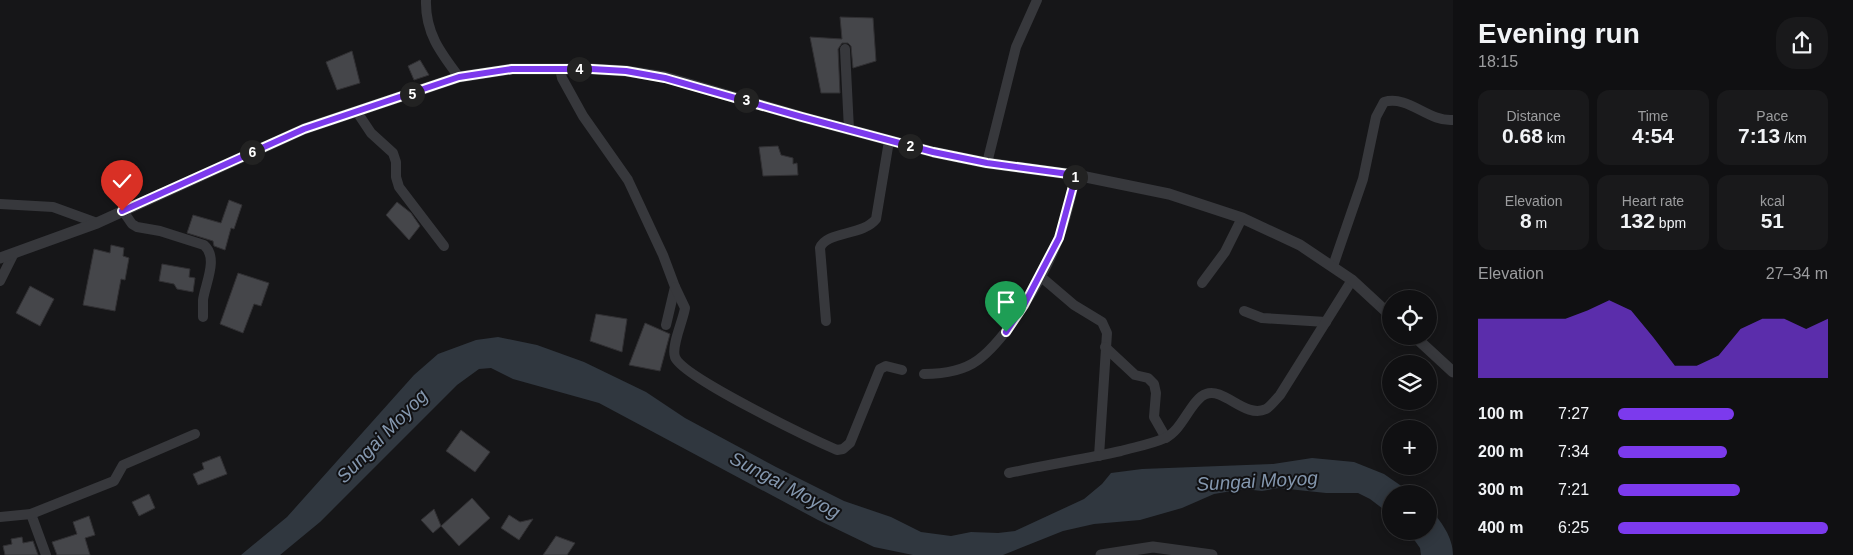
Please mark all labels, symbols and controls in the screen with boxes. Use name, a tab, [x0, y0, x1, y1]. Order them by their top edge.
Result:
button: share	[1776, 17, 1828, 69]
text: Evening run	[1478, 18, 1640, 49]
text: 18:15	[1478, 53, 1518, 70]
pin: 4	[566, 56, 592, 82]
text: 4	[576, 61, 583, 77]
pin: 5	[400, 82, 424, 106]
text: 5	[409, 86, 416, 102]
pin: 3	[734, 88, 758, 112]
text: 3	[743, 92, 750, 108]
text: Distance	[1506, 108, 1561, 124]
text: Time	[1638, 108, 1668, 124]
text: Pace	[1756, 108, 1788, 124]
text: 0.68	[1502, 124, 1543, 147]
text: 4:54	[1632, 124, 1674, 147]
text: 7:13	[1738, 124, 1780, 147]
text: km	[1543, 130, 1565, 146]
text: /km	[1780, 130, 1807, 146]
pin: 2	[898, 134, 922, 158]
text: 2	[907, 138, 914, 154]
pin: 6	[240, 140, 264, 164]
text: 6	[249, 144, 256, 160]
pin	[101, 160, 143, 211]
pin: 1	[1062, 164, 1088, 190]
icon: check	[108, 167, 136, 195]
text: 1	[1072, 169, 1079, 185]
text: Elevation	[1505, 193, 1562, 209]
text: Heart rate	[1622, 193, 1684, 209]
text: kcal	[1760, 193, 1785, 209]
text: 8	[1520, 209, 1532, 232]
text: 132	[1620, 209, 1655, 232]
text: 51	[1761, 209, 1784, 232]
text: m	[1532, 215, 1547, 231]
text: bpm	[1655, 215, 1686, 231]
text: Elevation	[1478, 265, 1544, 282]
text: 27–34 m	[1766, 265, 1828, 282]
pin	[985, 281, 1027, 332]
icon: arrive	[992, 288, 1020, 316]
map controls	[1382, 290, 1437, 540]
button: locate	[1382, 290, 1437, 345]
button: layers	[1382, 355, 1437, 410]
water label: Sungai Moyog	[332, 385, 432, 487]
text: 100 m	[1478, 405, 1523, 422]
text: 7:27	[1558, 405, 1589, 422]
button: +	[1382, 420, 1437, 475]
text: 200 m	[1478, 443, 1523, 460]
text: 7:34	[1558, 443, 1589, 460]
water label: Sungai Moyog	[726, 447, 844, 523]
water label: Sungai Moyog	[1196, 467, 1319, 495]
text: 300 m	[1478, 481, 1523, 498]
text: 7:21	[1558, 481, 1589, 498]
button: −	[1382, 485, 1437, 540]
text: 400 m	[1478, 519, 1523, 536]
text: 6:25	[1558, 519, 1589, 536]

